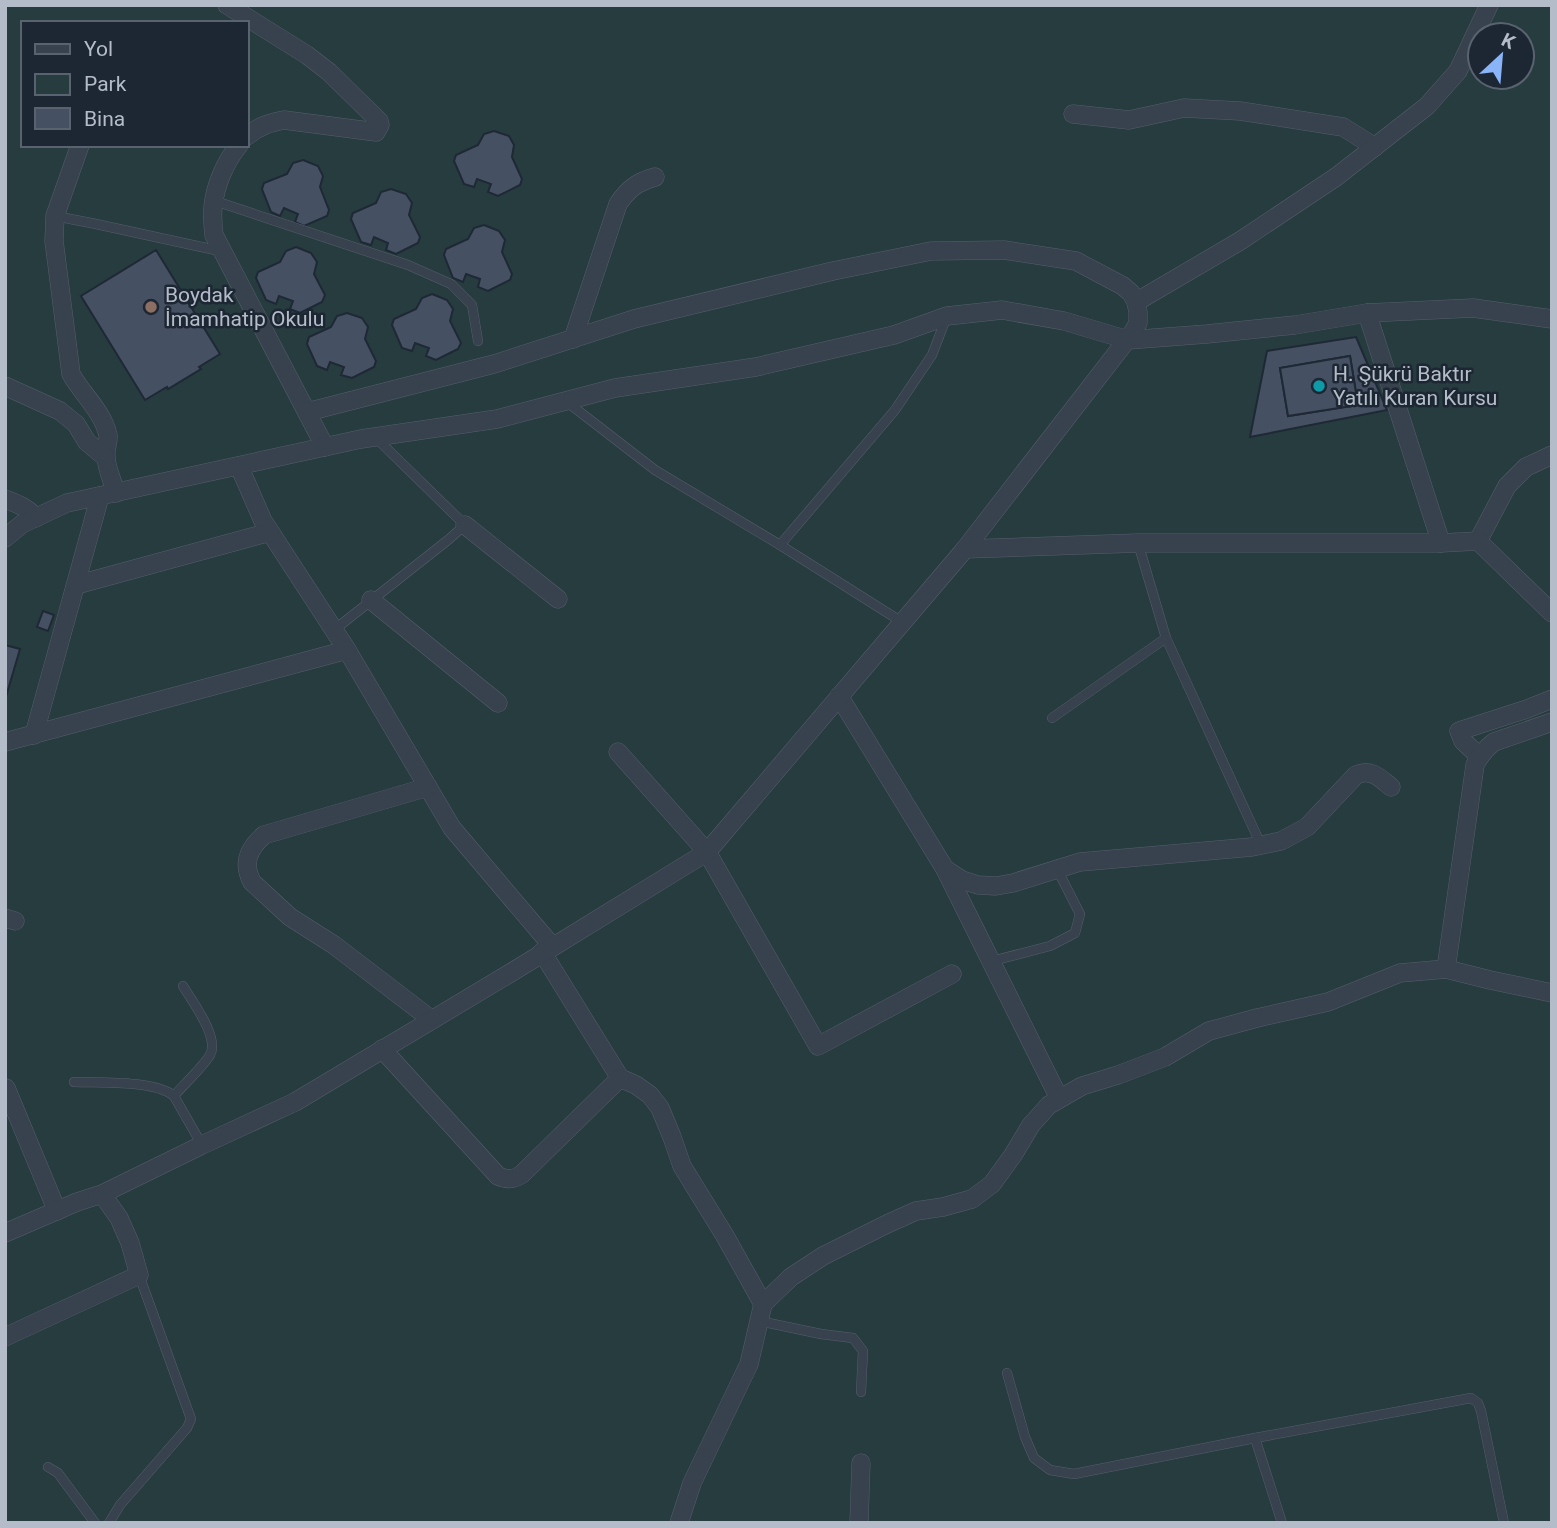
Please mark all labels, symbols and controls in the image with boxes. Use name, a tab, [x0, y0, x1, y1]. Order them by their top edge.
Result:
legend	[21, 21, 248, 147]
north arrow	[1466, 21, 1536, 91]
text: K	[1498, 28, 1520, 55]
text: Yol	[84, 37, 113, 61]
text: Park	[84, 72, 127, 96]
text: Bina	[84, 107, 125, 131]
place label: Boydak İmamhatip Okulu	[165, 283, 324, 331]
marker: Boydak İmamhatip Okulu	[143, 299, 159, 315]
place label: H. Şükrü Baktır Yatılı Kuran Kursu	[1333, 362, 1497, 410]
marker: H. Şükrü Baktır Yatılı Kuran Kursu	[1311, 378, 1327, 394]

